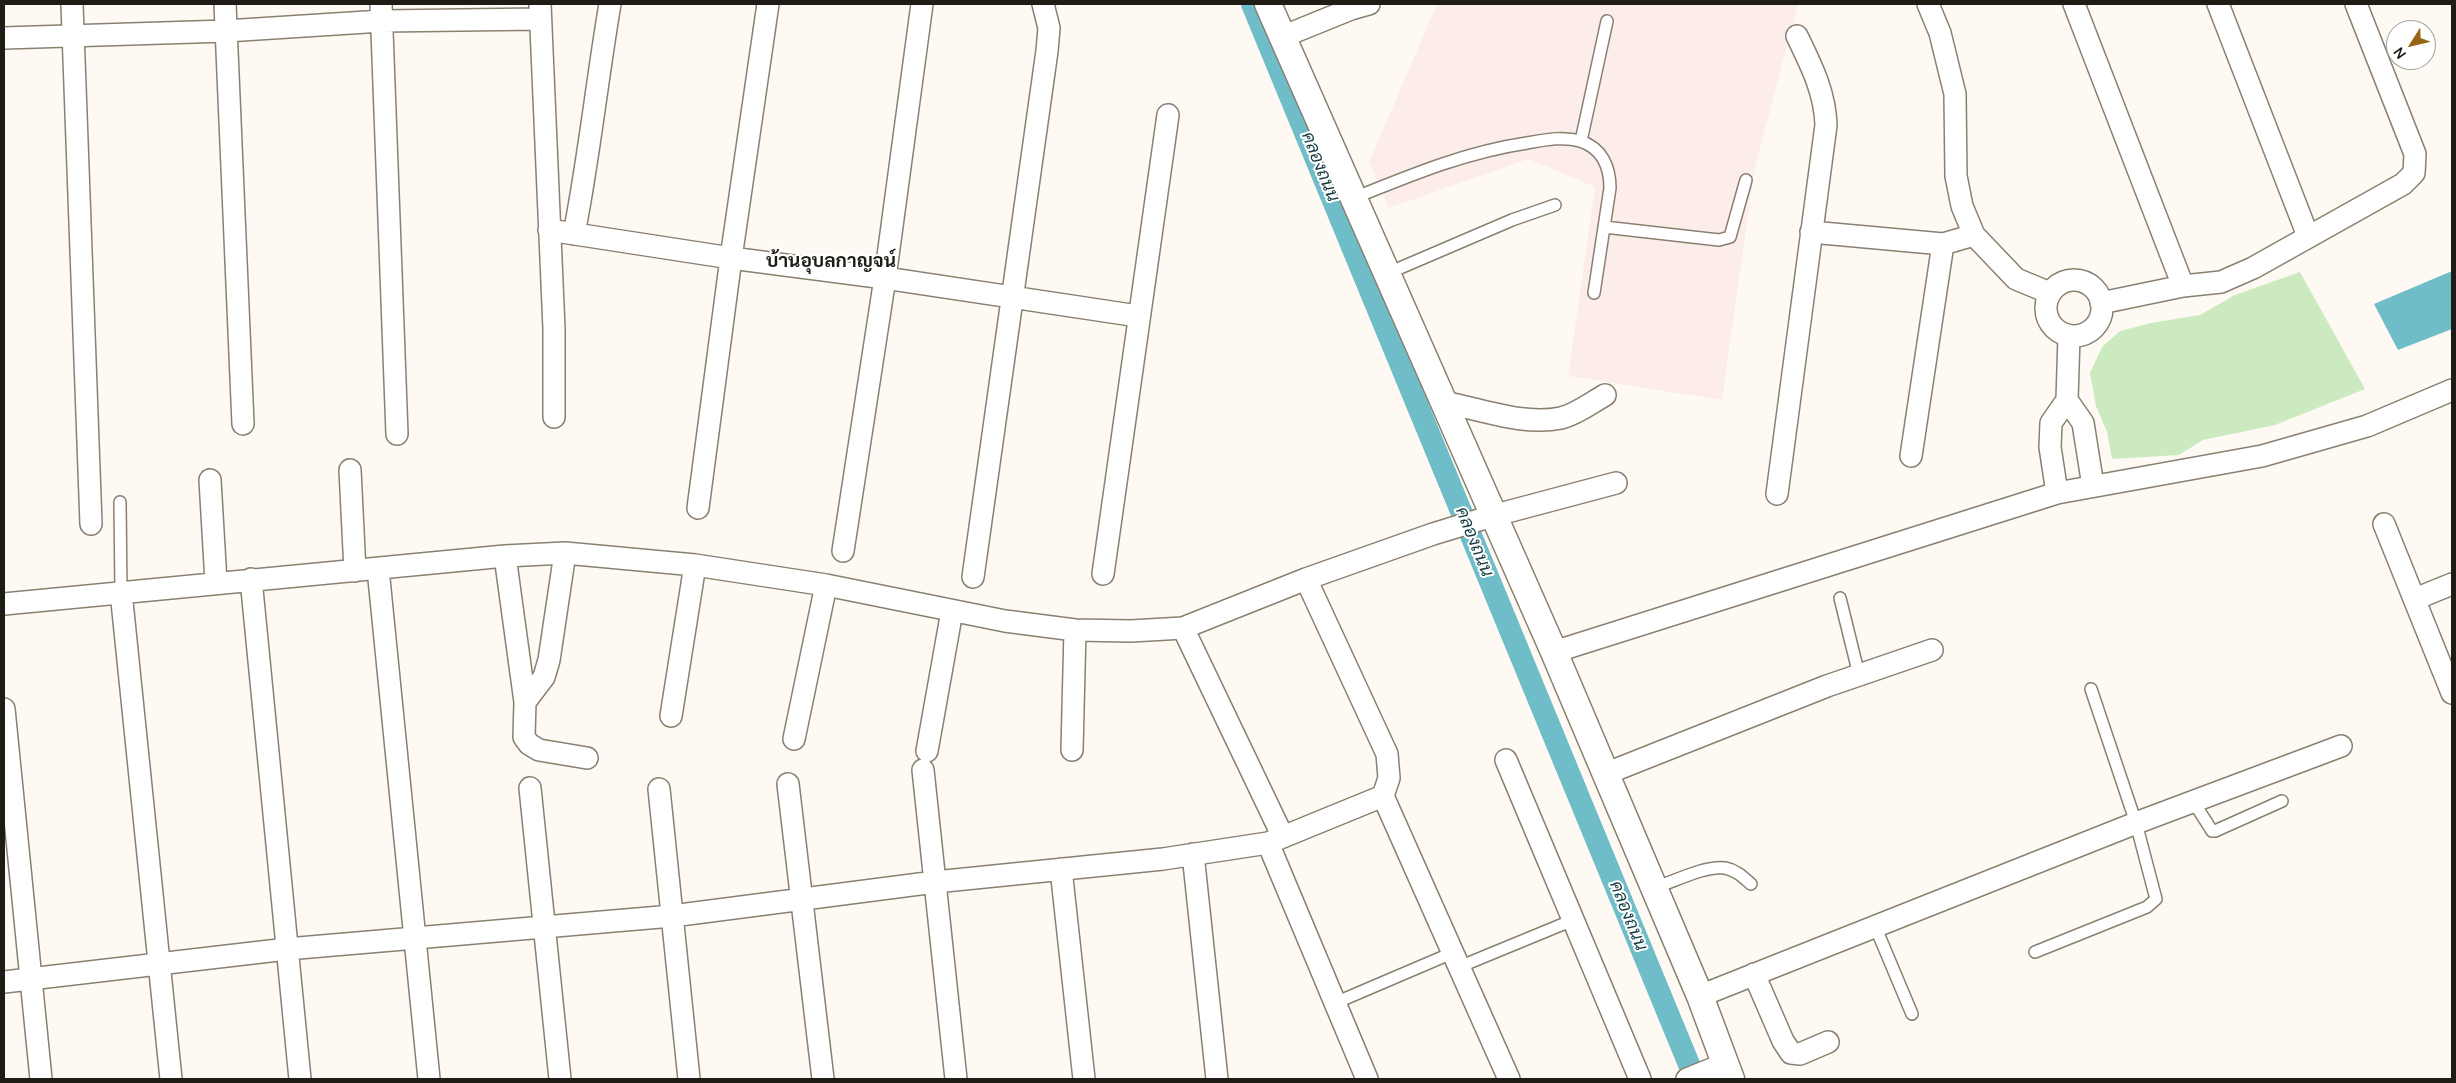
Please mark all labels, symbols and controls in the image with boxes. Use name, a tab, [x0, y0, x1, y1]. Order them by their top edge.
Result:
north arrow	[2386, 20, 2436, 70]
text: N	[2389, 44, 2410, 63]
water label: คลองถนน	[1296, 129, 1344, 205]
district label: บ้านอุบลกาญจน์	[766, 251, 896, 273]
water label: คลองถนน	[1450, 504, 1498, 580]
water label: คลองถนน	[1604, 878, 1652, 954]

